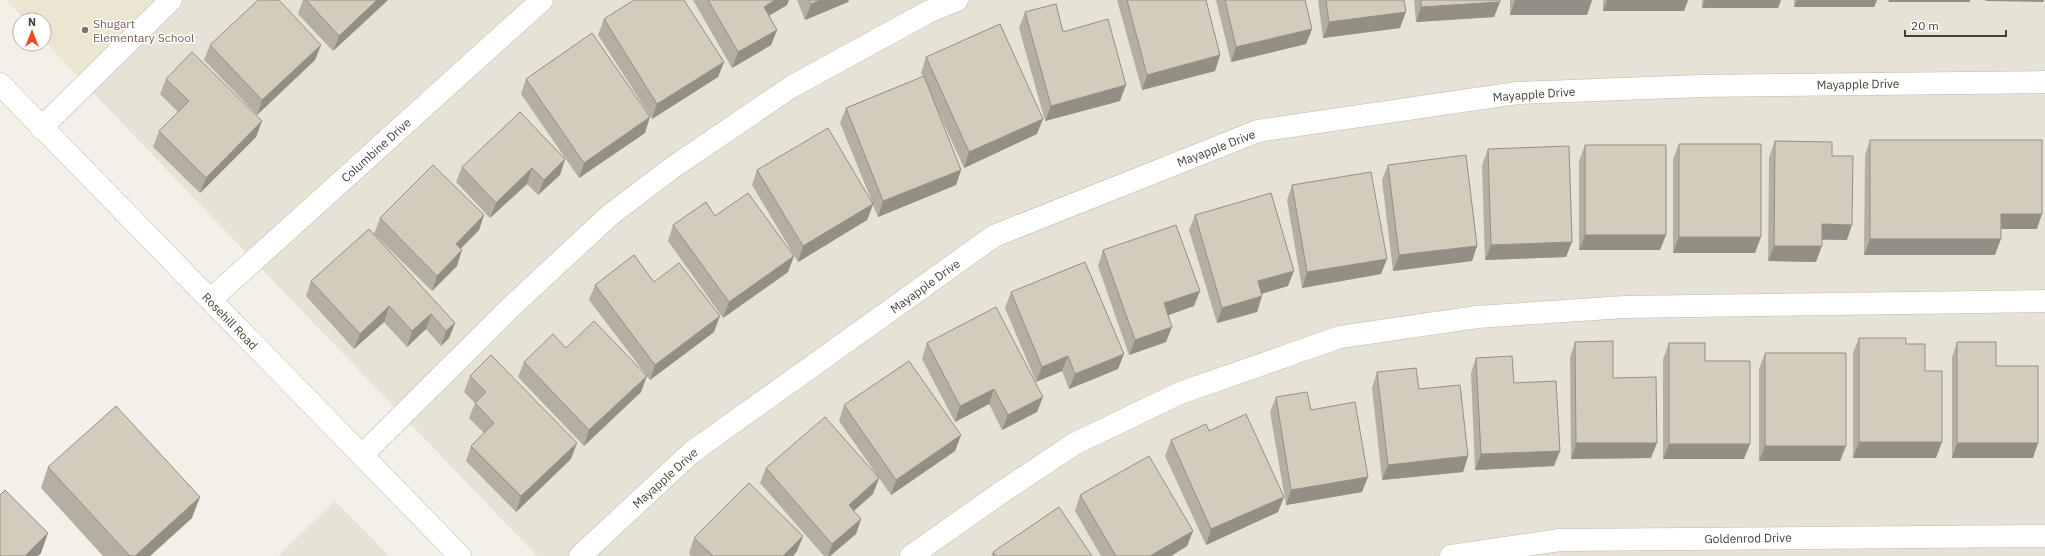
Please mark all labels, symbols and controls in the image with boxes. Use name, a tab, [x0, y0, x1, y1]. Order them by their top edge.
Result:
north arrow	[12, 12, 52, 52]
scale bar	[1905, 12, 2006, 38]
text: N	[28, 15, 36, 29]
place label: Shugart Elementary School	[93, 16, 194, 45]
text: 20 m	[1911, 18, 1939, 33]
marker: Shugart Elementary School	[80, 25, 90, 35]
street label: Mayapple Drive	[1816, 76, 1900, 92]
street label: Mayapple Drive	[1492, 84, 1576, 104]
street label: Columbine Drive	[338, 114, 414, 185]
street label: Mayapple Drive	[1175, 126, 1258, 170]
street label: Mayapple Drive	[887, 255, 963, 316]
street label: Rosehill Road	[199, 289, 261, 353]
street label: Mayapple Drive	[629, 444, 701, 511]
street label: Goldenrod Drive	[1704, 530, 1792, 546]

